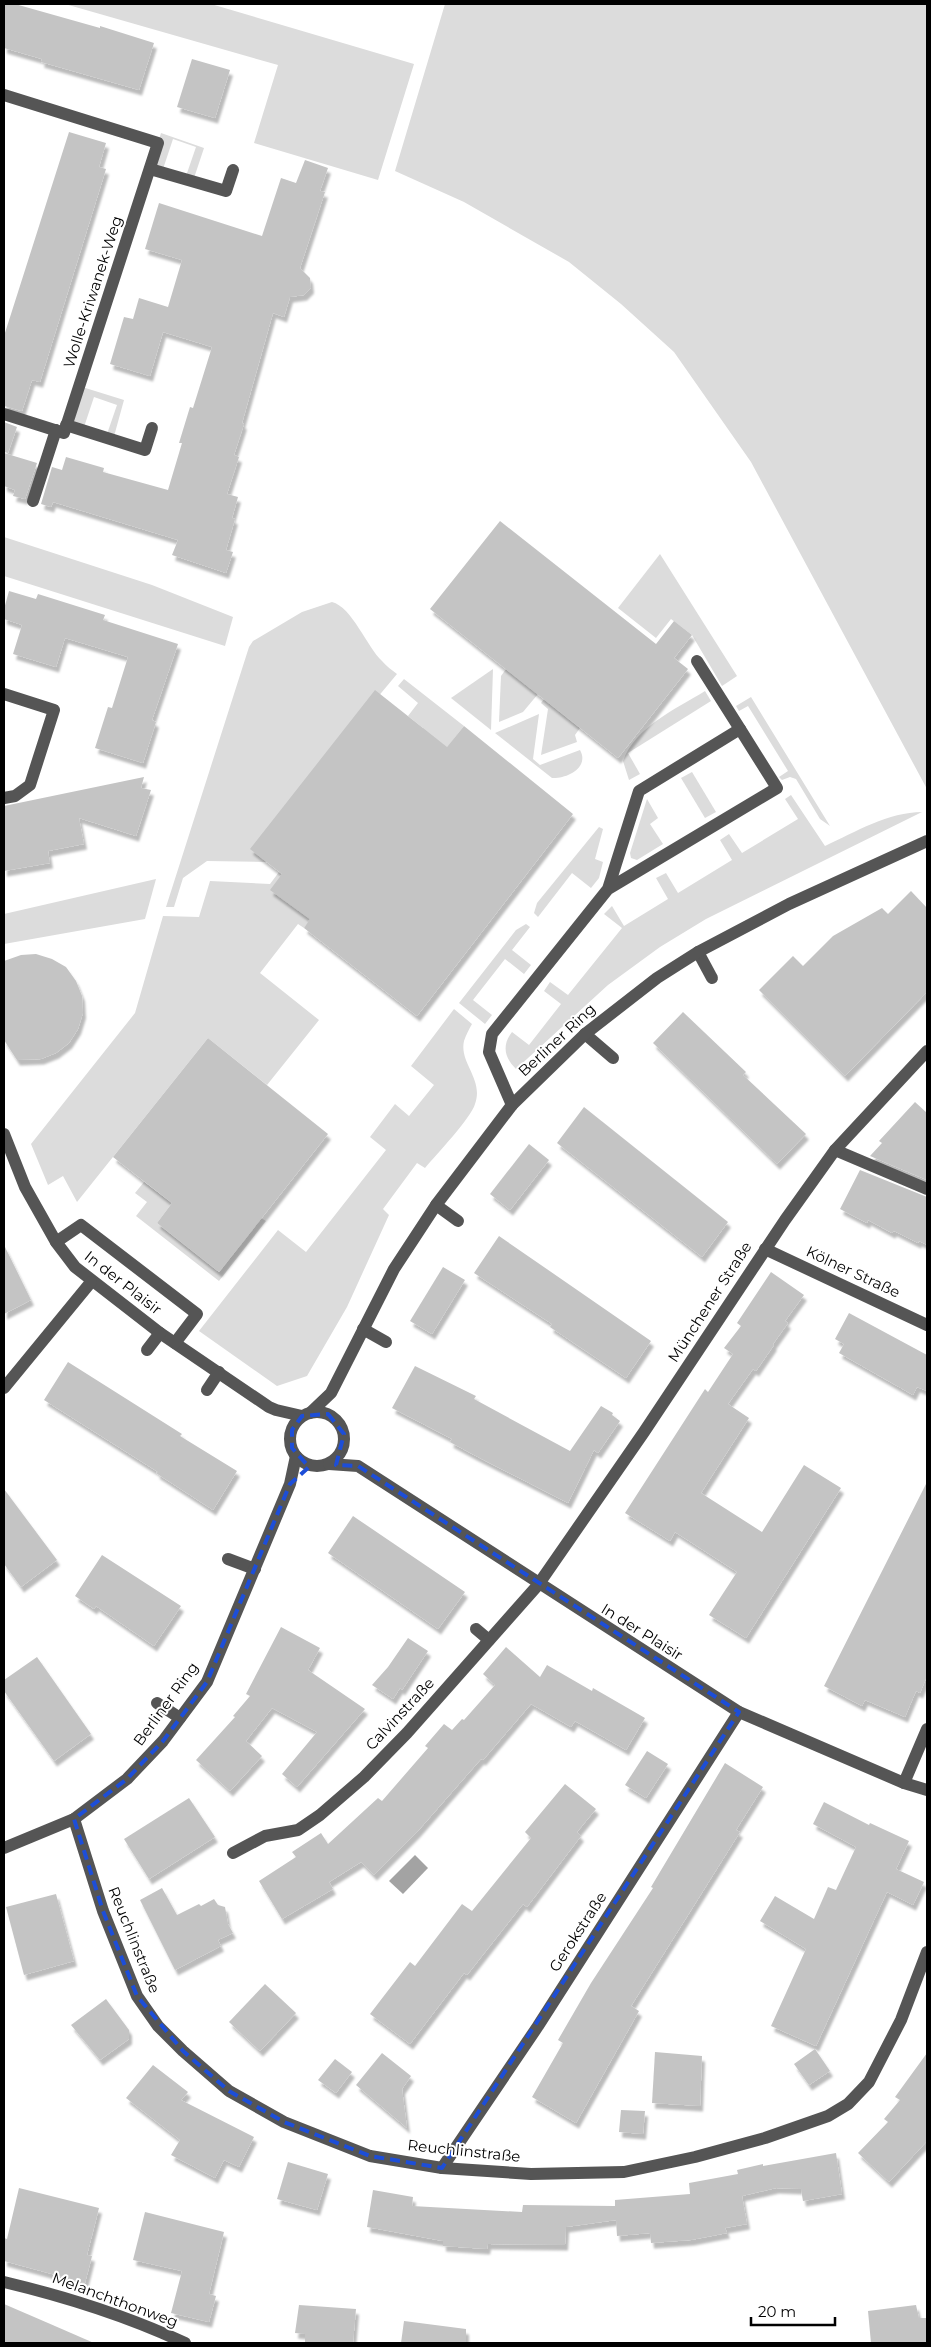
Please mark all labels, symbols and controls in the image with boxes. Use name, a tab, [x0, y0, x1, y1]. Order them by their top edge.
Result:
street label: Wolle-Kriwanek-Weg	[59, 213, 126, 370]
street label: Berliner Ring	[514, 999, 599, 1080]
street label: Münchener Straße	[664, 1238, 756, 1366]
street label: Kölner Straße	[803, 1241, 903, 1302]
street label: In der Plaisir	[81, 1247, 166, 1319]
street label: In der Plaisir	[598, 1599, 687, 1664]
street label: Berliner Ring	[129, 1658, 202, 1749]
street label: Calvinstraße	[361, 1673, 438, 1754]
street label: Reuchlinstraße	[104, 1884, 165, 1996]
street label: Gerokstraße	[545, 1888, 610, 1975]
street label: Reuchlinstraße	[407, 2135, 521, 2166]
street label: Melanchthonweg	[50, 2268, 181, 2331]
scale bar	[751, 2294, 835, 2326]
text: 20 m	[758, 2302, 796, 2321]

